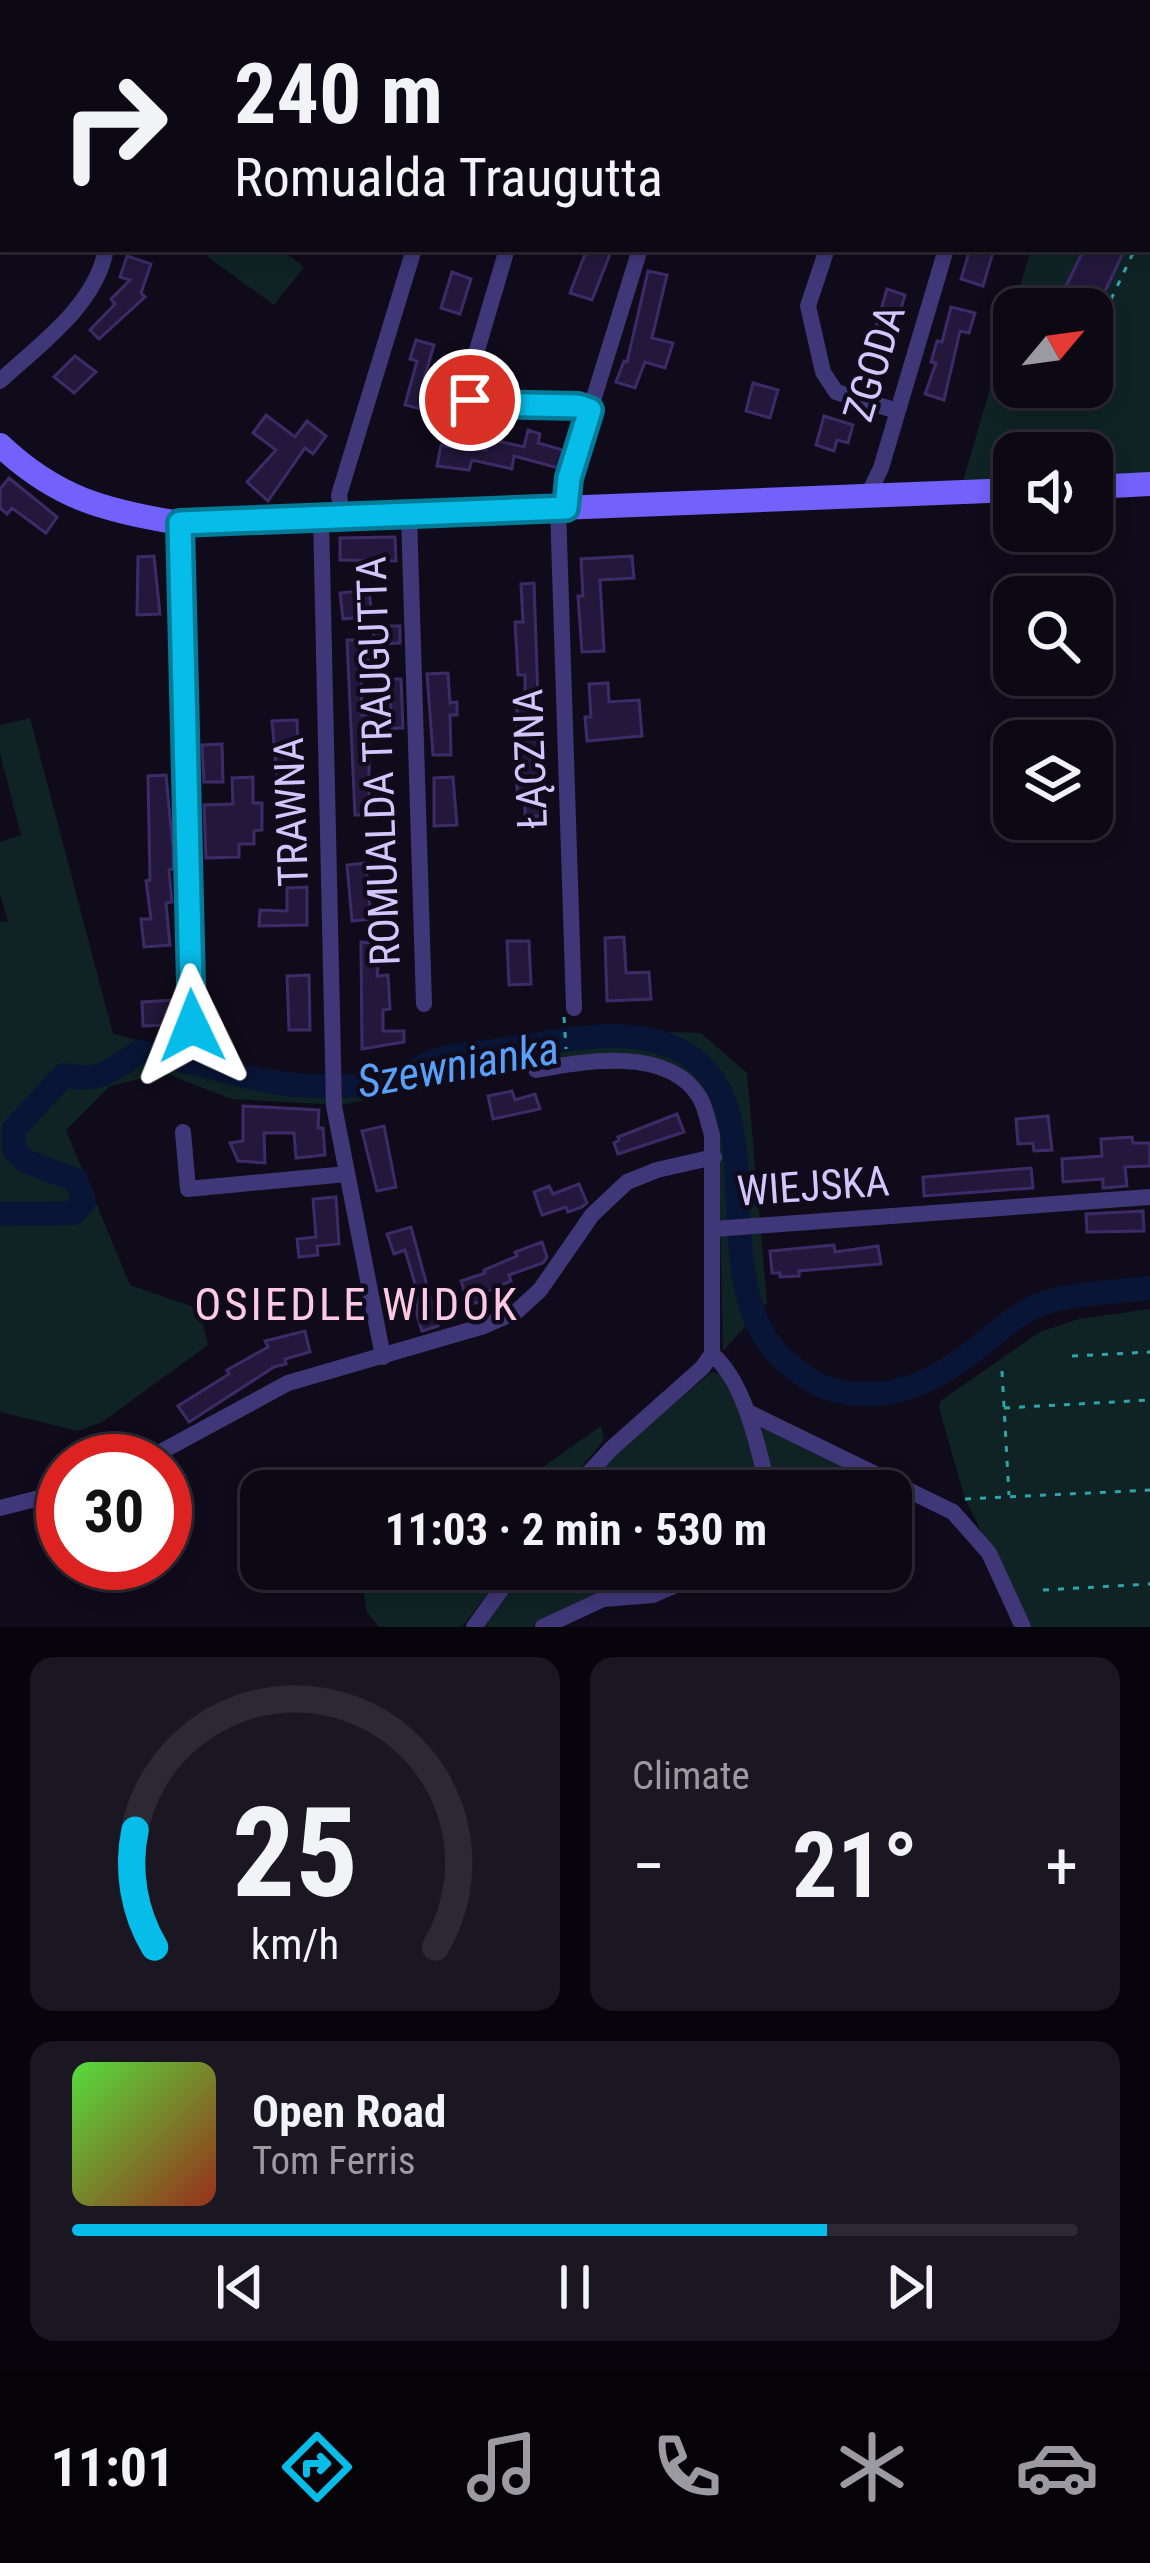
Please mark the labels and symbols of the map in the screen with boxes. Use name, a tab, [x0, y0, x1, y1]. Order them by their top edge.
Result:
north arrow	[993, 288, 1113, 408]
street label: ZGODA	[833, 299, 915, 427]
pin	[419, 349, 521, 451]
street label: ROMUALDA TRAUGUTTA	[346, 555, 410, 967]
street label: ŁĄCZNA	[503, 688, 557, 830]
street label: TRAWNA	[264, 736, 318, 888]
position arrow	[129, 963, 255, 1089]
water label: Szewnianka	[353, 1021, 563, 1109]
street label: WIEJSKA	[735, 1156, 891, 1216]
district label: OSIEDLE WIDOK	[194, 1278, 520, 1331]
speed limit sign: 30	[36, 1434, 192, 1590]

